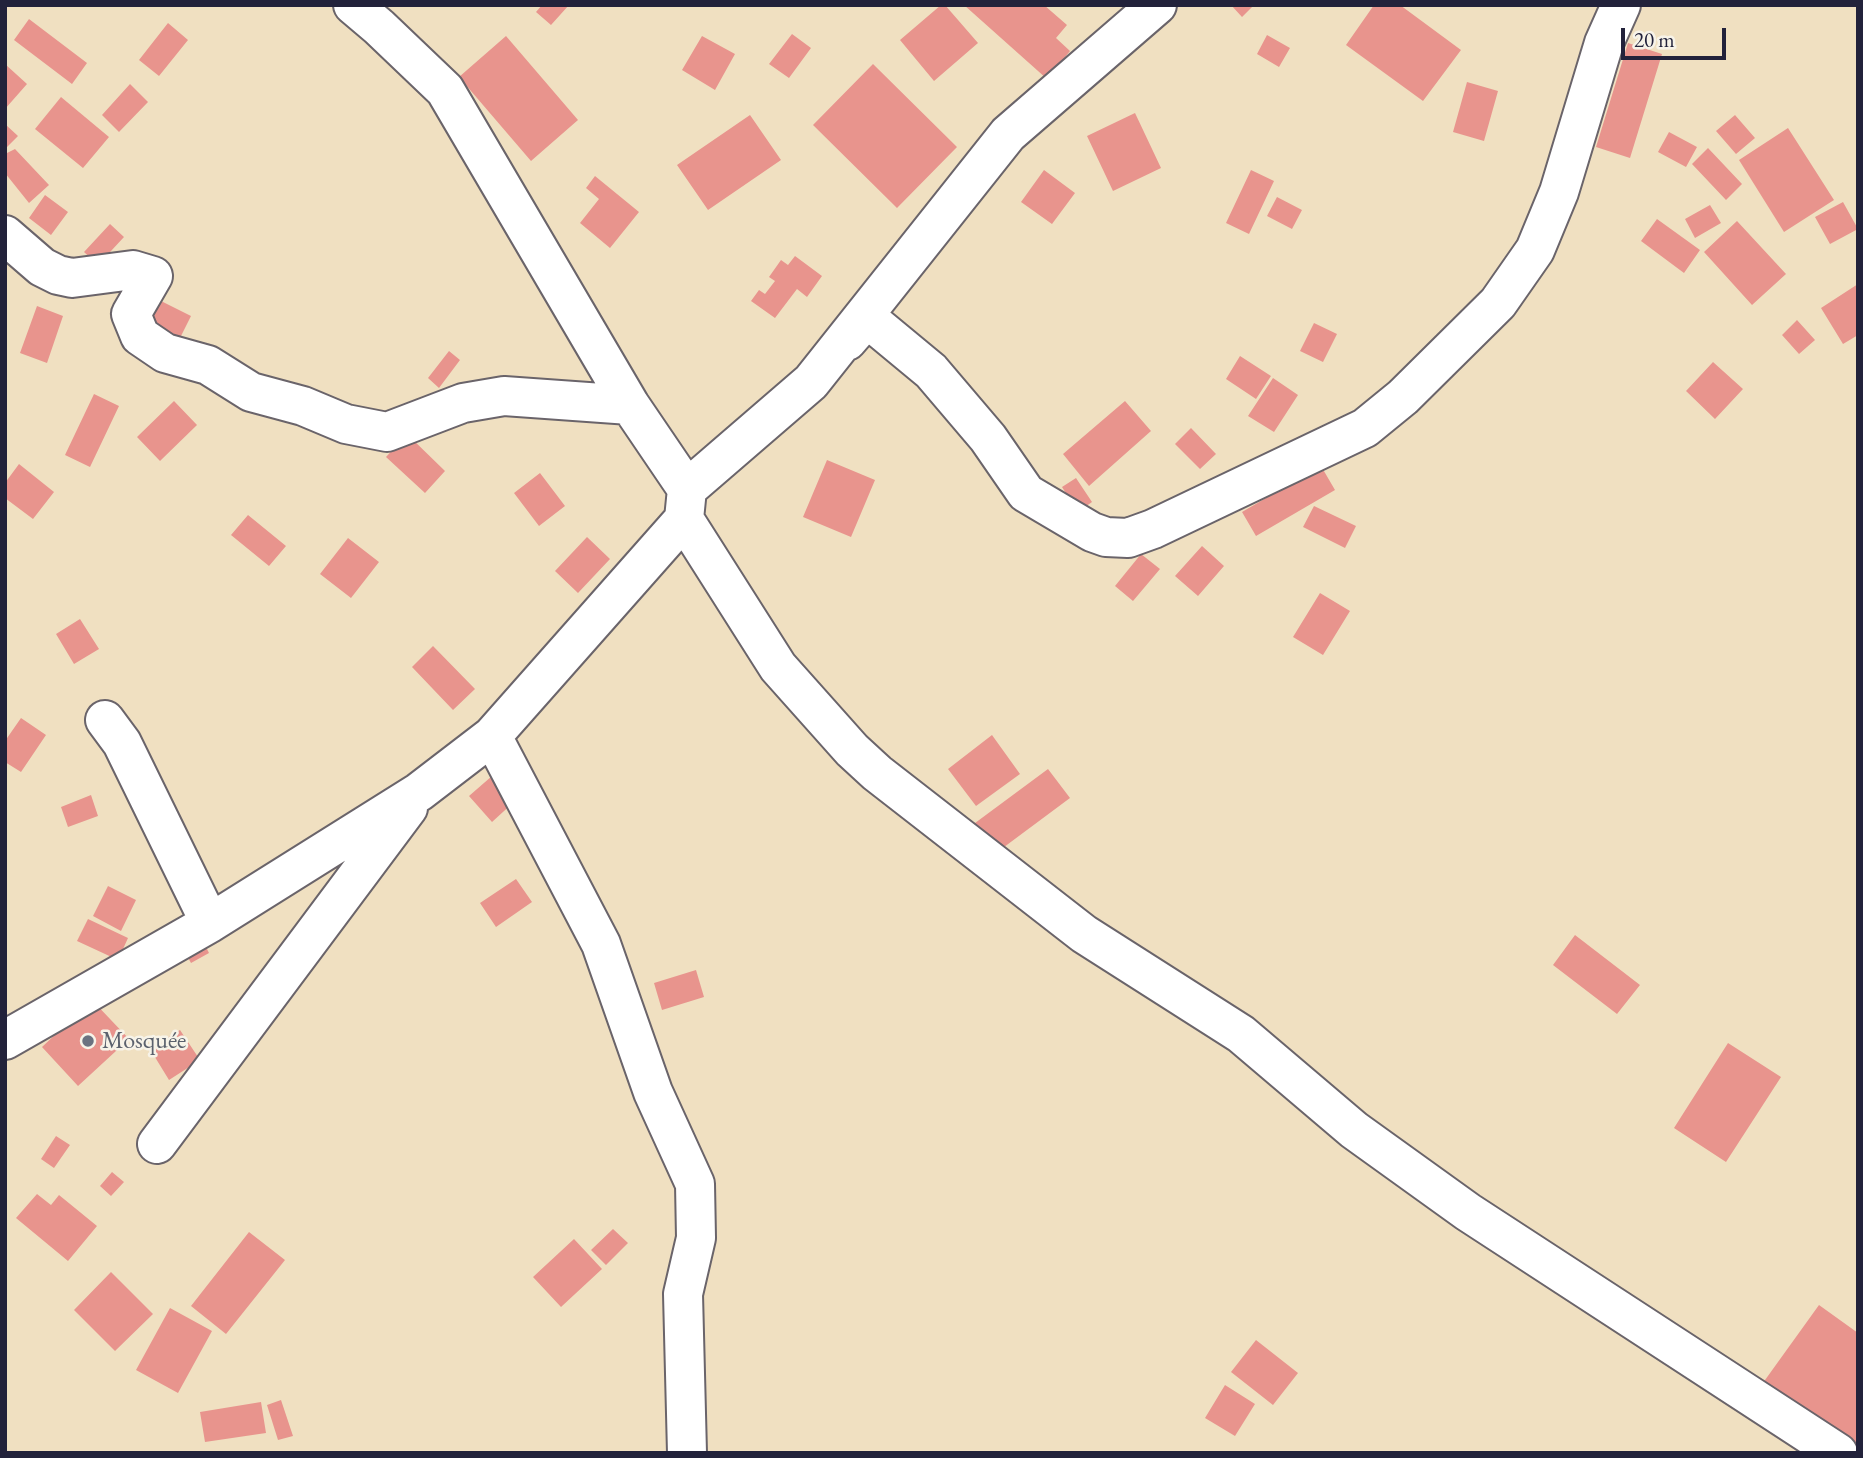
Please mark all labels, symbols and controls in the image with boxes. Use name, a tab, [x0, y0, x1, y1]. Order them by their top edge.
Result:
scale bar	[1625, 14, 1730, 58]
text: 20 m	[1634, 26, 1675, 53]
place label: Mosquée	[102, 1027, 186, 1055]
marker: Mosquée	[80, 1033, 96, 1049]

